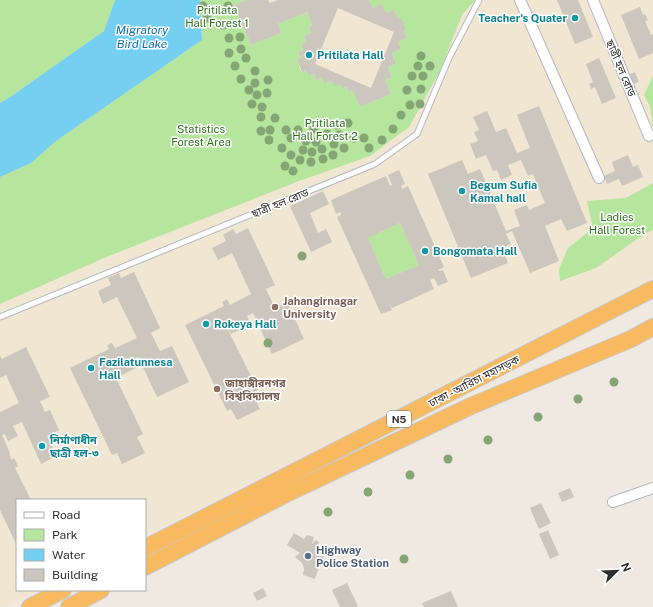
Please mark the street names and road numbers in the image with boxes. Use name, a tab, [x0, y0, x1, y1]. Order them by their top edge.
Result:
street label: ছাত্রী হল রোড	[603, 37, 638, 98]
street label: ছাত্রী হল রোড	[249, 186, 310, 220]
street label: ঢাকা - আরিচা মহাসড়ক	[426, 353, 521, 410]
road number: N5	[387, 411, 411, 427]

